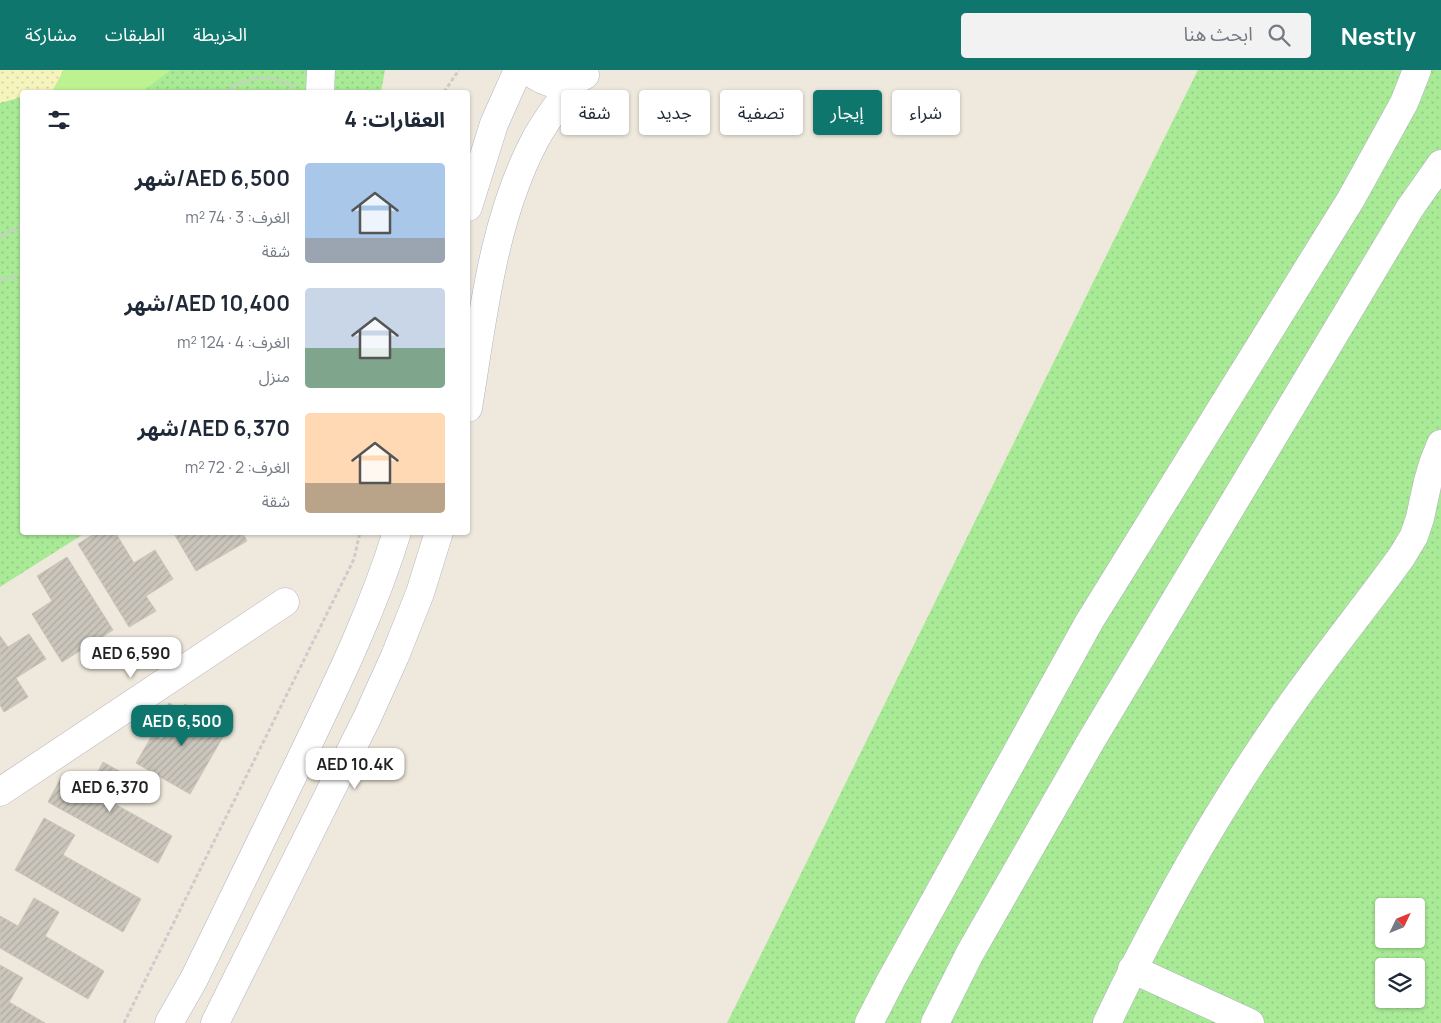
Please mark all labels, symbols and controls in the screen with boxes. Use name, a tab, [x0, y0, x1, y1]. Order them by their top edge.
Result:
search box	[961, 13, 1311, 58]
text: Nestly	[1341, 19, 1416, 52]
text: ابحث هنا	[1184, 21, 1253, 47]
icon: search	[1265, 21, 1293, 49]
text: مشاركة	[25, 22, 77, 46]
text: الطبقات	[105, 22, 165, 46]
text: الخريطة	[193, 22, 247, 46]
chip: شقة	[561, 90, 629, 135]
chip: جديد	[639, 90, 710, 135]
chip: تصفية	[720, 90, 803, 135]
chip: إيجار	[813, 90, 882, 135]
chip: شراء	[892, 90, 960, 135]
text: العقارات: 4	[344, 105, 445, 133]
icon: filters	[45, 106, 73, 134]
text: AED 6,500/شهر	[135, 164, 290, 192]
icon: home	[345, 183, 405, 243]
text: الغرف: 3 · 74 m²	[185, 206, 290, 228]
text: شقة	[262, 240, 290, 262]
text: AED 10,400/شهر	[124, 289, 290, 317]
icon: home	[345, 308, 405, 368]
text: الغرف: 4 · 124 m²	[177, 331, 290, 353]
text: منزل	[259, 365, 290, 387]
text: AED 6,370/شهر	[138, 414, 290, 442]
icon: home	[345, 433, 405, 493]
text: الغرف: 2 · 72 m²	[185, 456, 290, 478]
text: شقة	[262, 490, 290, 512]
pin: AED 6,590	[74, 636, 188, 679]
text: AED 6,590	[91, 642, 171, 664]
pin: AED 6,500	[125, 704, 239, 747]
text: AED 6,500	[142, 710, 222, 732]
pin: AED 10.4K	[298, 748, 412, 790]
text: AED 10.4K	[317, 753, 393, 775]
pin: AED 6,370	[53, 770, 167, 813]
text: AED 6,370	[71, 776, 149, 798]
north arrow	[1375, 898, 1425, 948]
map controls	[1375, 898, 1425, 1008]
button: layers	[1375, 958, 1425, 1008]

